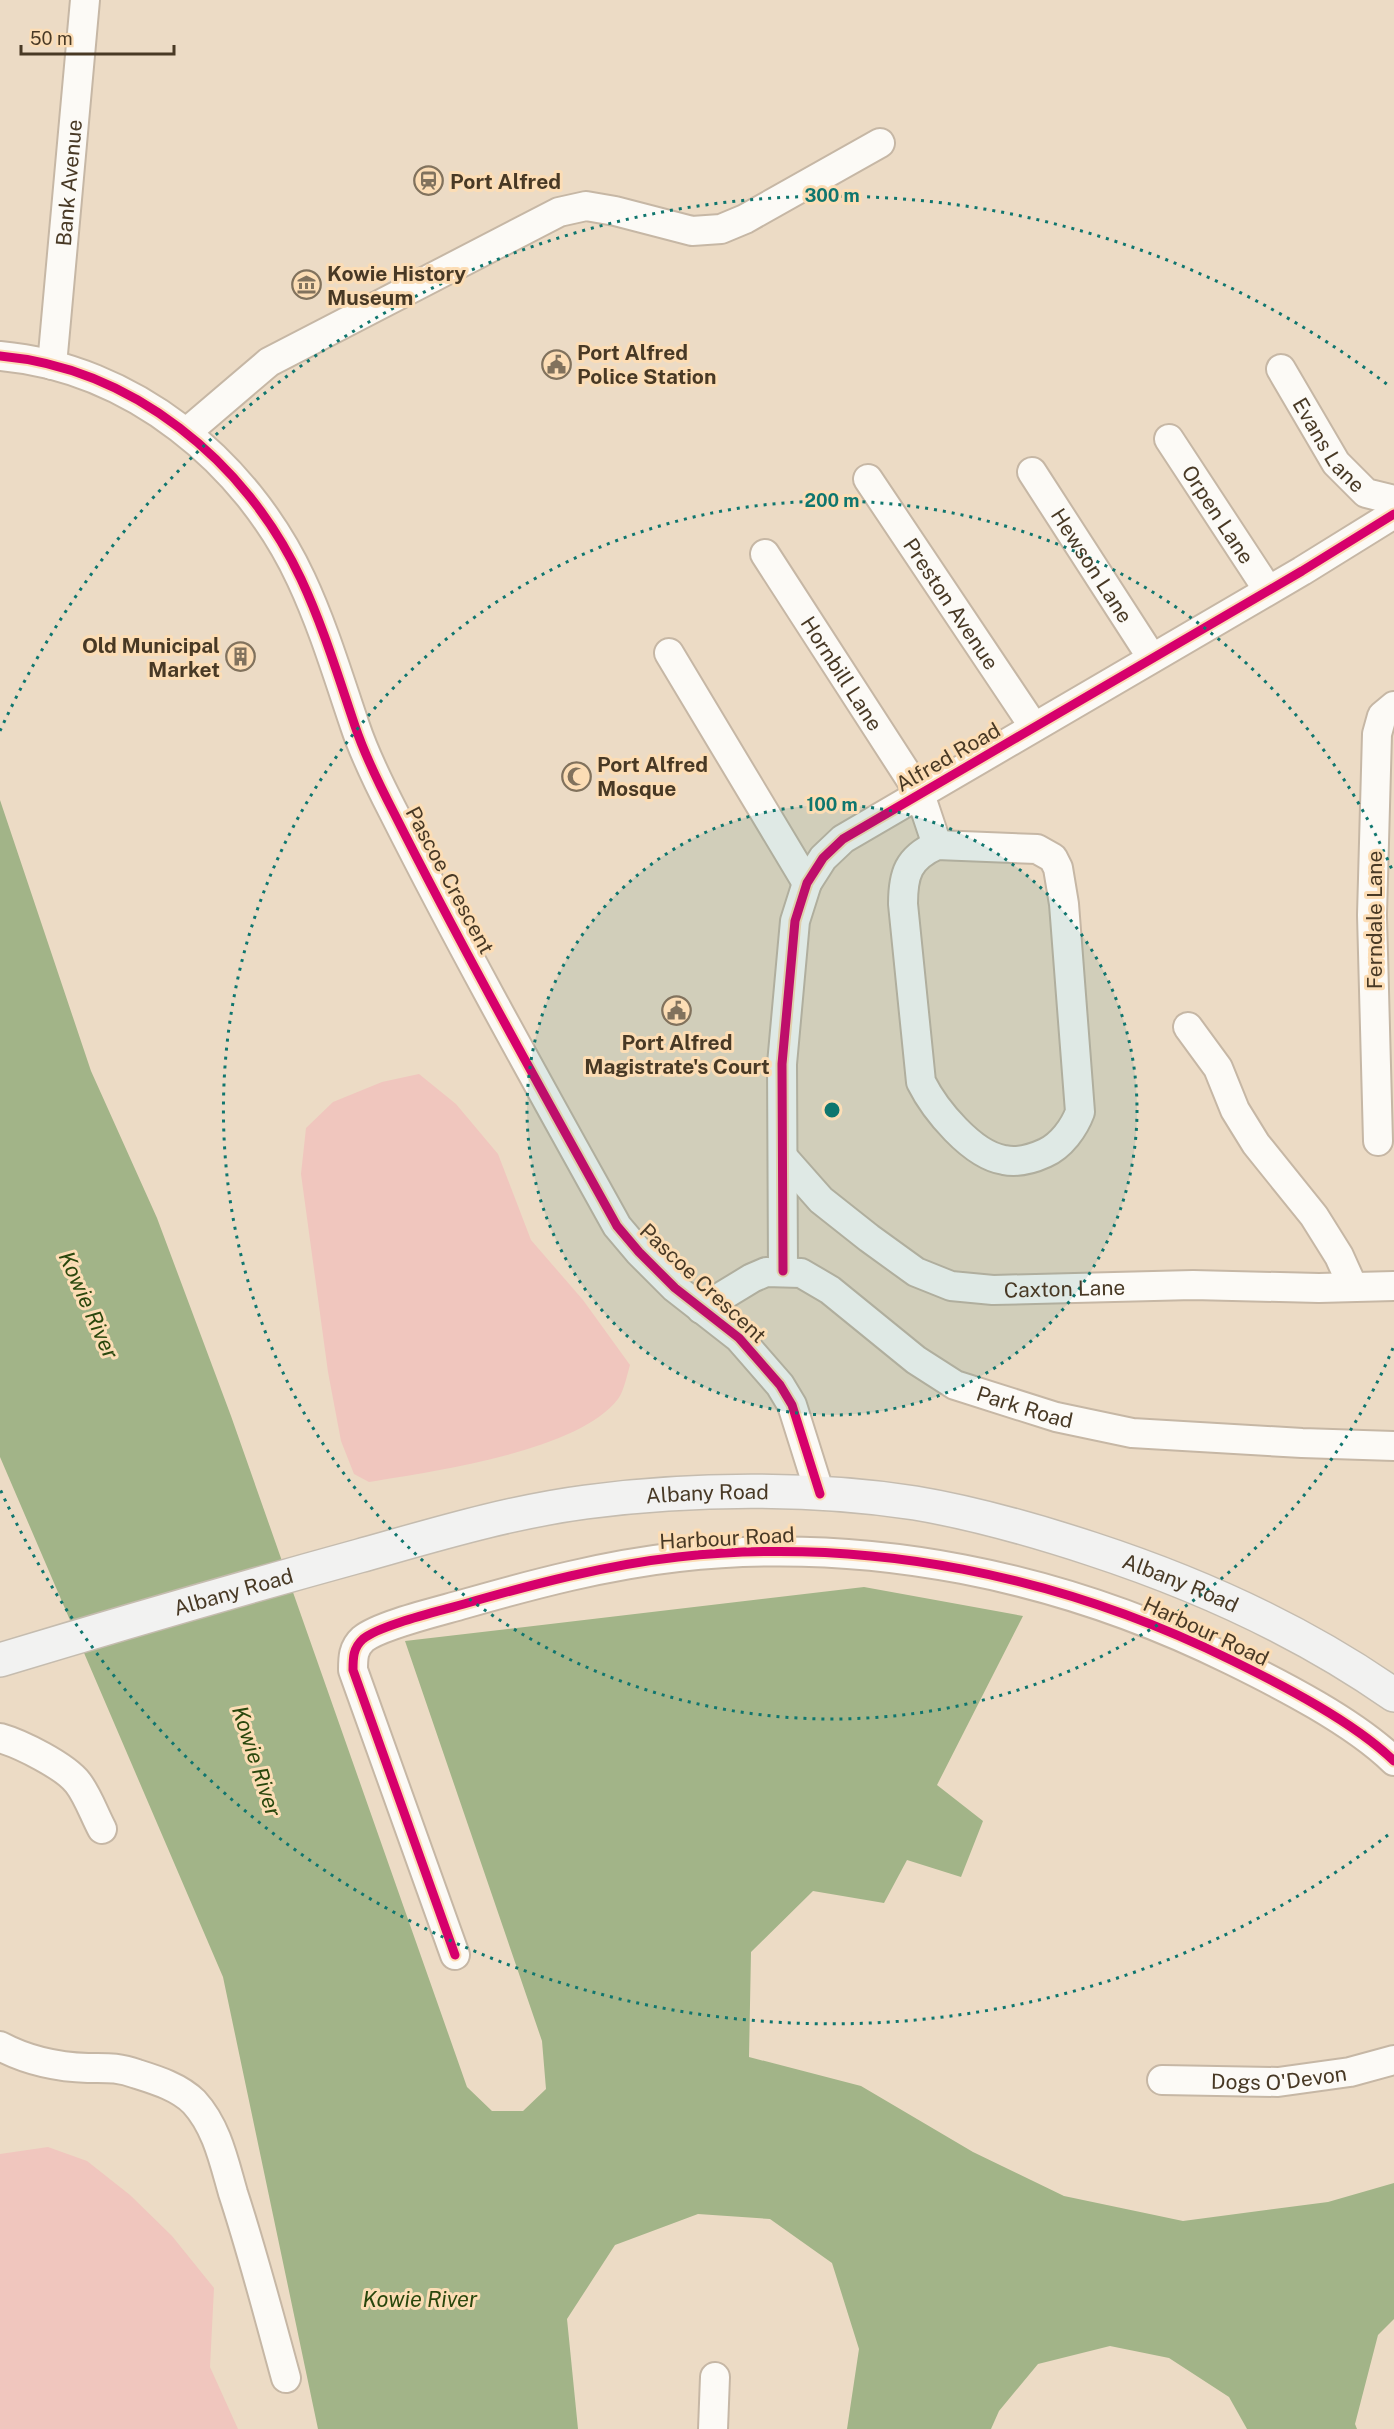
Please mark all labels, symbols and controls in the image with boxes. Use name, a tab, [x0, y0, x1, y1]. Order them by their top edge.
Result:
scale bar	[21, 18, 174, 56]
text: 50 m	[30, 28, 73, 49]
street label: Bank Avenue	[50, 118, 87, 247]
station icon: Port Alfred	[413, 165, 445, 197]
place label: Port Alfred	[450, 169, 561, 194]
text: 300 m	[804, 185, 860, 206]
place label: Kowie History Museum	[327, 261, 466, 310]
museum icon: Kowie History Museum	[290, 269, 322, 301]
place label: Port Alfred Police Station	[577, 340, 716, 389]
public building icon: Port Alfred Police Station	[540, 348, 572, 380]
street label: Evans Lane	[1288, 393, 1370, 497]
street label: Orpen Lane	[1177, 460, 1260, 568]
text: 200 m	[805, 490, 859, 511]
street label: Hewson Lane	[1046, 503, 1138, 627]
street label: Preston Avenue	[899, 533, 1004, 674]
street label: Hornbill Lane	[796, 611, 888, 735]
place label: Old Municipal Market	[82, 633, 220, 682]
building icon: Old Municipal Market	[225, 641, 257, 673]
street label: Alfred Road	[891, 717, 1005, 797]
place label: Port Alfred Mosque	[597, 752, 708, 801]
mosque icon: Port Alfred Mosque	[560, 760, 592, 792]
text: 100 m	[806, 794, 858, 815]
street label: Pascoe Crescent	[401, 802, 499, 958]
street label: Ferndale Lane	[1362, 851, 1387, 989]
public building icon: Port Alfred Magistrate's Court	[661, 995, 693, 1027]
place label: Port Alfred Magistrate's Court	[584, 1030, 770, 1079]
centre of rings	[822, 1100, 842, 1120]
street label: Pascoe Crescent	[635, 1218, 771, 1348]
water label: Kowie River	[54, 1247, 124, 1363]
street label: Caxton Lane	[1003, 1274, 1126, 1302]
street label: Park Road	[974, 1380, 1075, 1433]
street label: Albany Road	[645, 1479, 769, 1508]
street label: Harbour Road	[659, 1522, 795, 1554]
street label: Albany Road	[1119, 1548, 1243, 1617]
street label: Albany Road	[171, 1563, 296, 1620]
street label: Harbour Road	[1139, 1591, 1273, 1671]
water label: Kowie River	[227, 1702, 287, 1820]
street label: Dogs O'Devon	[1211, 2060, 1348, 2095]
water label: Kowie River	[363, 2286, 478, 2312]

